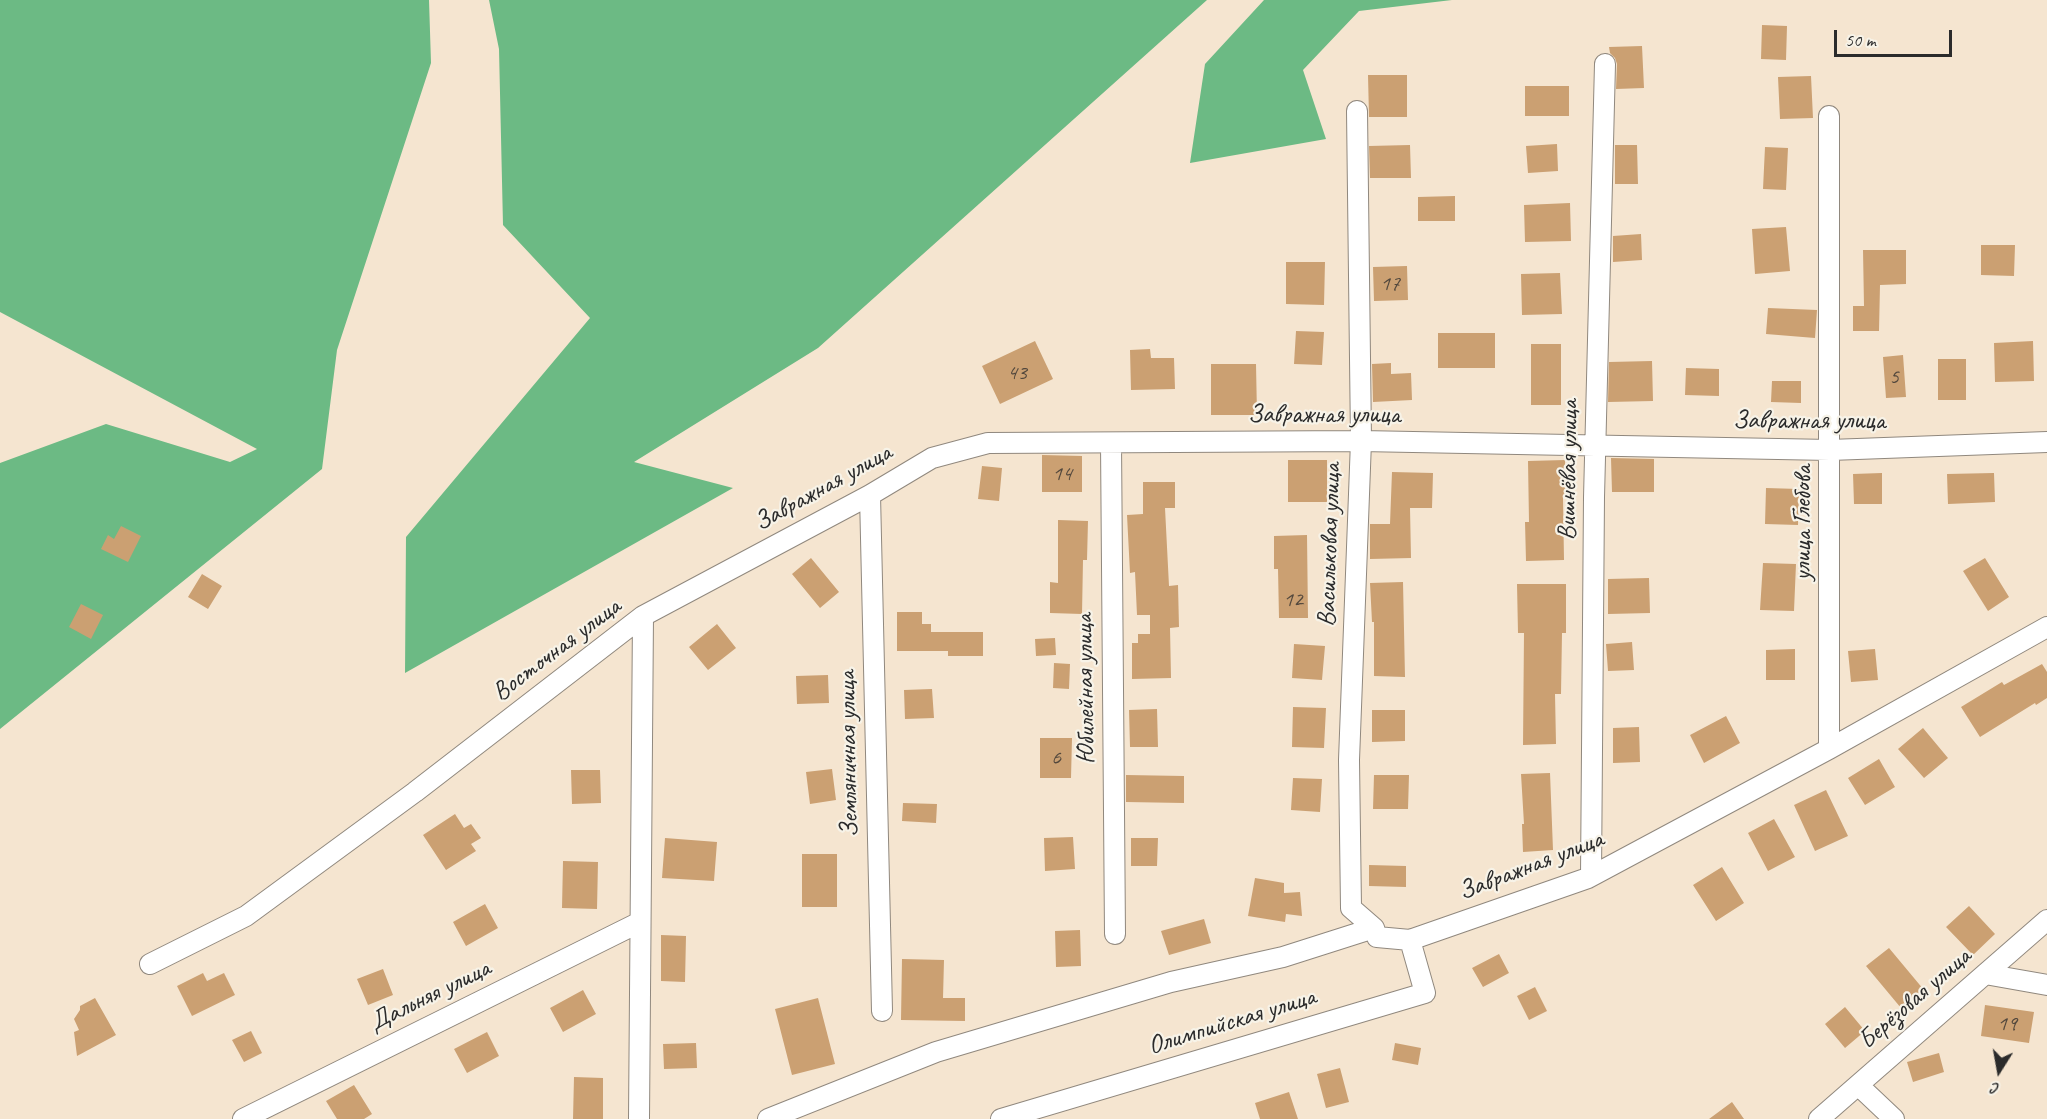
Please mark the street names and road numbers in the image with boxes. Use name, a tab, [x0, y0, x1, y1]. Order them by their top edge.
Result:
street label: Завражная улица	[1248, 399, 1400, 431]
street label: Вишнёвая улица	[1552, 399, 1586, 541]
street label: Завражная улица	[1733, 405, 1885, 437]
street label: Завражная улица	[749, 437, 897, 539]
street label: Васильковая улица	[1312, 463, 1348, 627]
street label: улица Глебова	[1787, 465, 1819, 581]
street label: Восточная улица	[487, 592, 627, 708]
street label: Юбилейная улица	[1069, 613, 1103, 765]
street label: Земляничная улица	[832, 670, 866, 838]
street label: Завражная улица	[1454, 824, 1608, 908]
street label: Берёзовая улица	[1852, 942, 1978, 1056]
street label: Дальняя улица	[364, 953, 496, 1039]
street label: Олимпийская улица	[1145, 982, 1319, 1062]

